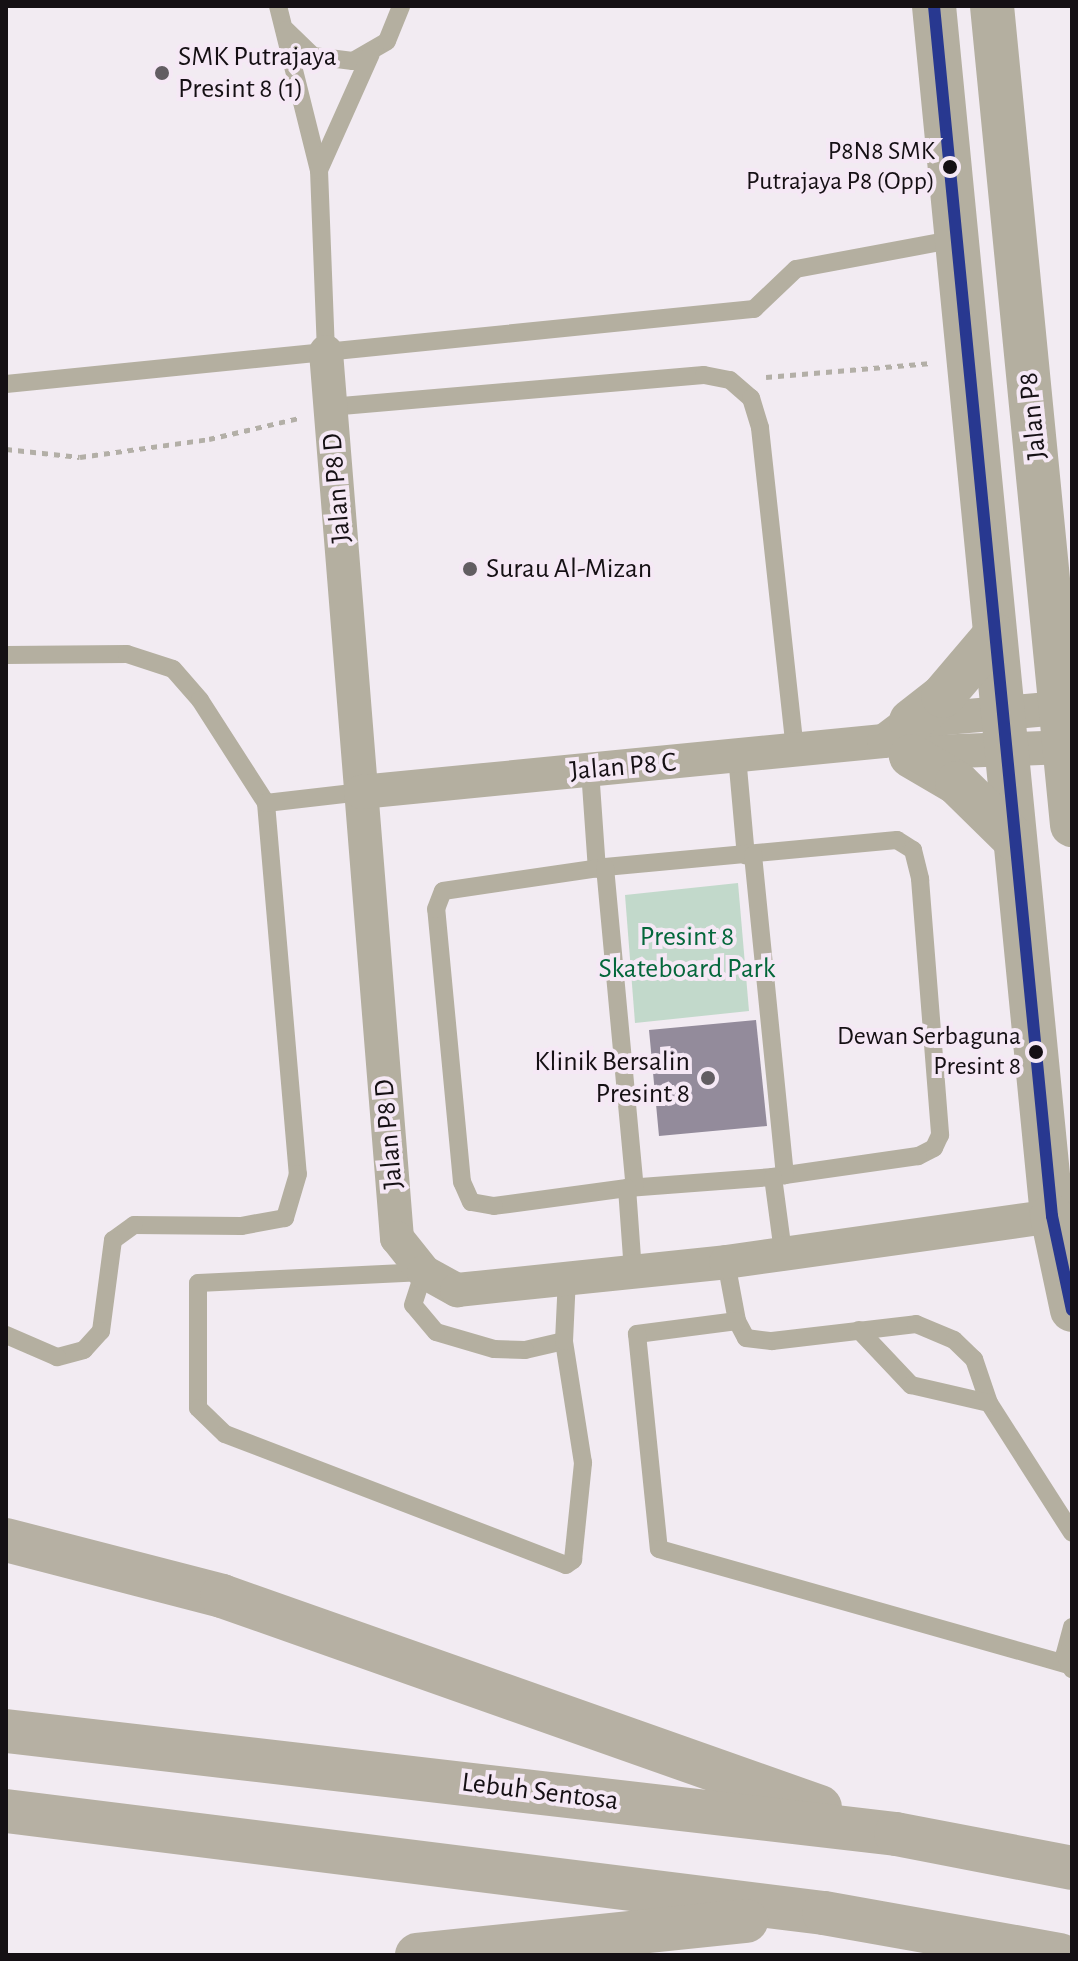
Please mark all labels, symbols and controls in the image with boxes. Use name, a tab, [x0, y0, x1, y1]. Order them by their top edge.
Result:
place label: SMK Putrajaya Presint 8 (1)	[178, 40, 337, 106]
marker: SMK Putrajaya Presint 8 (1)	[153, 64, 171, 82]
place label: P8N8 SMK Putrajaya P8 (Opp)	[746, 136, 935, 198]
marker: P8N8 SMK Putrajaya P8 (Opp)	[942, 159, 958, 175]
street label: Jalan P8	[1012, 371, 1054, 461]
street label: Jalan P8 D	[315, 432, 359, 544]
place label: Surau Al-Mizan	[486, 552, 652, 586]
marker: Surau Al-Mizan	[461, 560, 479, 578]
street label: Jalan P8 C	[568, 746, 678, 788]
park label: Presint 8 Skateboard Park	[599, 920, 775, 986]
place label: Dewan Serbaguna Presint 8	[837, 1021, 1021, 1082]
marker: Dewan Serbaguna Presint 8	[1028, 1044, 1044, 1060]
place label: Klinik Bersalin Presint 8	[534, 1045, 690, 1111]
marker: Klinik Bersalin Presint 8	[697, 1067, 719, 1089]
street label: Jalan P8 D	[367, 1078, 411, 1190]
street label: Lebuh Sentosa	[460, 1766, 620, 1818]

